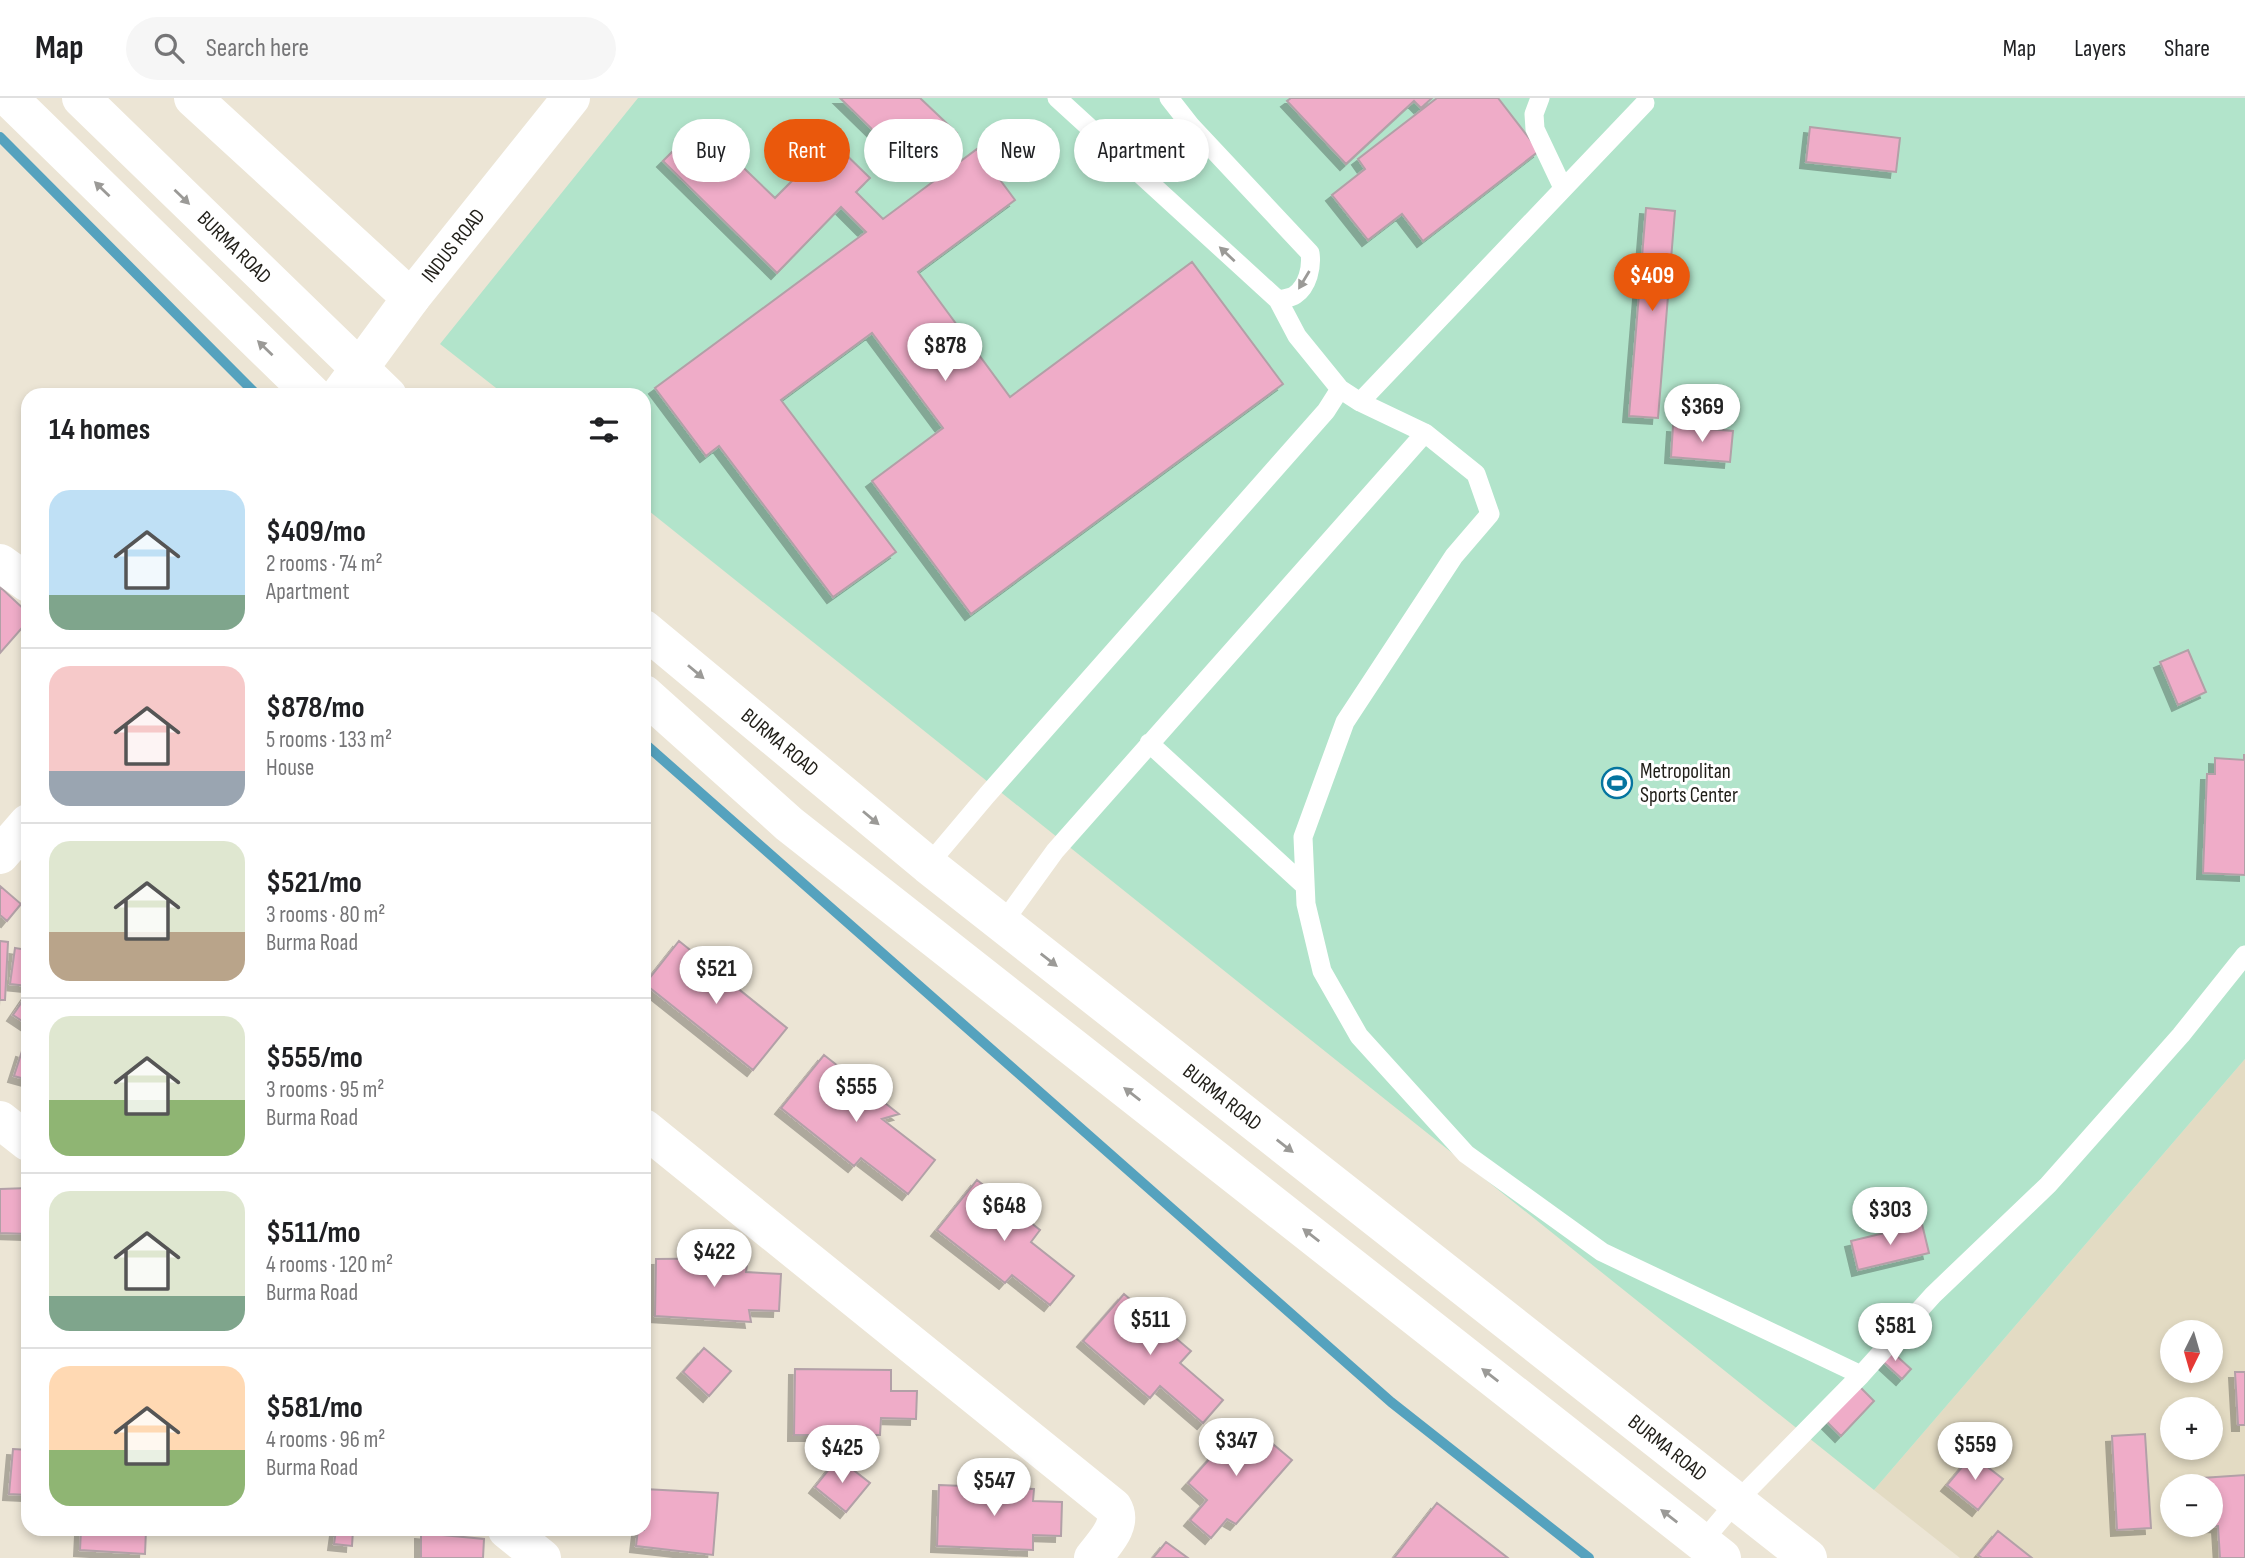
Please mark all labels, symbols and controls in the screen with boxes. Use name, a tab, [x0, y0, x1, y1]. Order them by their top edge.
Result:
search box	[126, 17, 616, 80]
text: Map	[35, 28, 84, 68]
icon: search	[150, 29, 188, 67]
text: Search here	[206, 33, 309, 64]
text: Map	[2003, 34, 2036, 63]
text: Layers	[2074, 34, 2126, 63]
text: Share	[2164, 34, 2210, 63]
chip: Buy	[672, 119, 750, 182]
chip: Rent	[764, 119, 850, 182]
chip: Filters	[864, 119, 963, 182]
chip: New	[977, 119, 1060, 182]
chip: Apartment	[1074, 119, 1209, 182]
one-way arrow	[94, 181, 111, 197]
one-way arrow	[174, 188, 191, 205]
street label: INDUS ROAD	[416, 204, 490, 287]
street label: BURMA ROAD	[192, 206, 277, 289]
one-way arrow	[1218, 246, 1236, 262]
pin: $409	[1611, 254, 1693, 313]
text: $409	[1630, 262, 1674, 290]
one-way arrow	[1298, 271, 1311, 290]
pin: $878	[904, 324, 986, 383]
text: $878	[923, 332, 967, 360]
one-way arrow	[257, 340, 274, 356]
pin: $369	[1661, 384, 1743, 444]
text: $369	[1680, 393, 1724, 421]
icon: filters	[585, 411, 623, 449]
text: 14 homes	[49, 412, 150, 448]
text: $409/mo	[266, 514, 366, 550]
icon: home	[105, 518, 189, 602]
text: 2 rooms · 74 m²	[266, 550, 383, 578]
text: Apartment	[266, 578, 350, 606]
one-way arrow	[688, 664, 705, 679]
text: $878/mo	[266, 690, 364, 726]
icon: home	[105, 694, 189, 778]
street label: BURMA ROAD	[736, 703, 824, 782]
text: 5 rooms · 133 m²	[266, 726, 392, 754]
text: House	[266, 754, 314, 782]
place label: Metropolitan Sports Center	[1640, 759, 1738, 808]
sports icon: Metropolitan Sports Center	[1600, 766, 1634, 800]
one-way arrow	[863, 810, 880, 825]
text: $521/mo	[266, 865, 362, 901]
icon: home	[105, 869, 189, 953]
text: 3 rooms · 80 m²	[266, 901, 385, 929]
text: Burma Road	[266, 929, 358, 957]
pin: $521	[675, 946, 757, 1006]
one-way arrow	[1039, 953, 1057, 968]
text: $521	[696, 955, 736, 983]
text: $555/mo	[266, 1040, 363, 1076]
icon: home	[105, 1044, 189, 1128]
street label: BURMA ROAD	[1178, 1058, 1267, 1136]
pin: $555	[815, 1065, 897, 1124]
text: $555	[835, 1073, 877, 1101]
text: 3 rooms · 95 m²	[266, 1076, 385, 1104]
one-way arrow	[1123, 1088, 1141, 1102]
text: Burma Road	[266, 1104, 358, 1132]
one-way arrow	[1276, 1139, 1294, 1153]
pin: $648	[963, 1184, 1045, 1243]
pin: $303	[1849, 1188, 1931, 1247]
text: $648	[982, 1192, 1026, 1220]
text: $303	[1868, 1196, 1912, 1224]
text: $511/mo	[266, 1215, 361, 1251]
icon: home	[105, 1219, 189, 1303]
one-way arrow	[1302, 1228, 1320, 1242]
pin: $422	[673, 1230, 755, 1289]
text: $422	[693, 1238, 735, 1266]
text: 4 rooms · 120 m²	[266, 1251, 393, 1279]
text: Burma Road	[266, 1279, 358, 1307]
pin: $511	[1109, 1298, 1191, 1357]
pin: $581	[1854, 1304, 1936, 1363]
text: $511	[1130, 1306, 1170, 1334]
text: $581	[1874, 1312, 1916, 1340]
north arrow	[2160, 1320, 2222, 1382]
map controls	[2160, 1320, 2223, 1537]
one-way arrow	[1481, 1368, 1499, 1383]
text: $581/mo	[266, 1390, 363, 1426]
icon: home	[105, 1394, 189, 1478]
button: +	[2160, 1397, 2223, 1460]
street label: BURMA ROAD	[1623, 1409, 1712, 1486]
pin: $347	[1195, 1418, 1277, 1478]
pin: $559	[1934, 1422, 2016, 1482]
text: 4 rooms · 96 m²	[266, 1426, 385, 1454]
pin: $425	[801, 1426, 883, 1485]
text: $347	[1215, 1427, 1257, 1455]
text: $559	[1954, 1431, 1996, 1459]
text: $425	[821, 1434, 863, 1462]
text: Burma Road	[266, 1454, 358, 1482]
pin: $547	[953, 1458, 1035, 1518]
text: $547	[973, 1467, 1015, 1495]
button: −	[2160, 1474, 2223, 1537]
one-way arrow	[1660, 1509, 1678, 1524]

